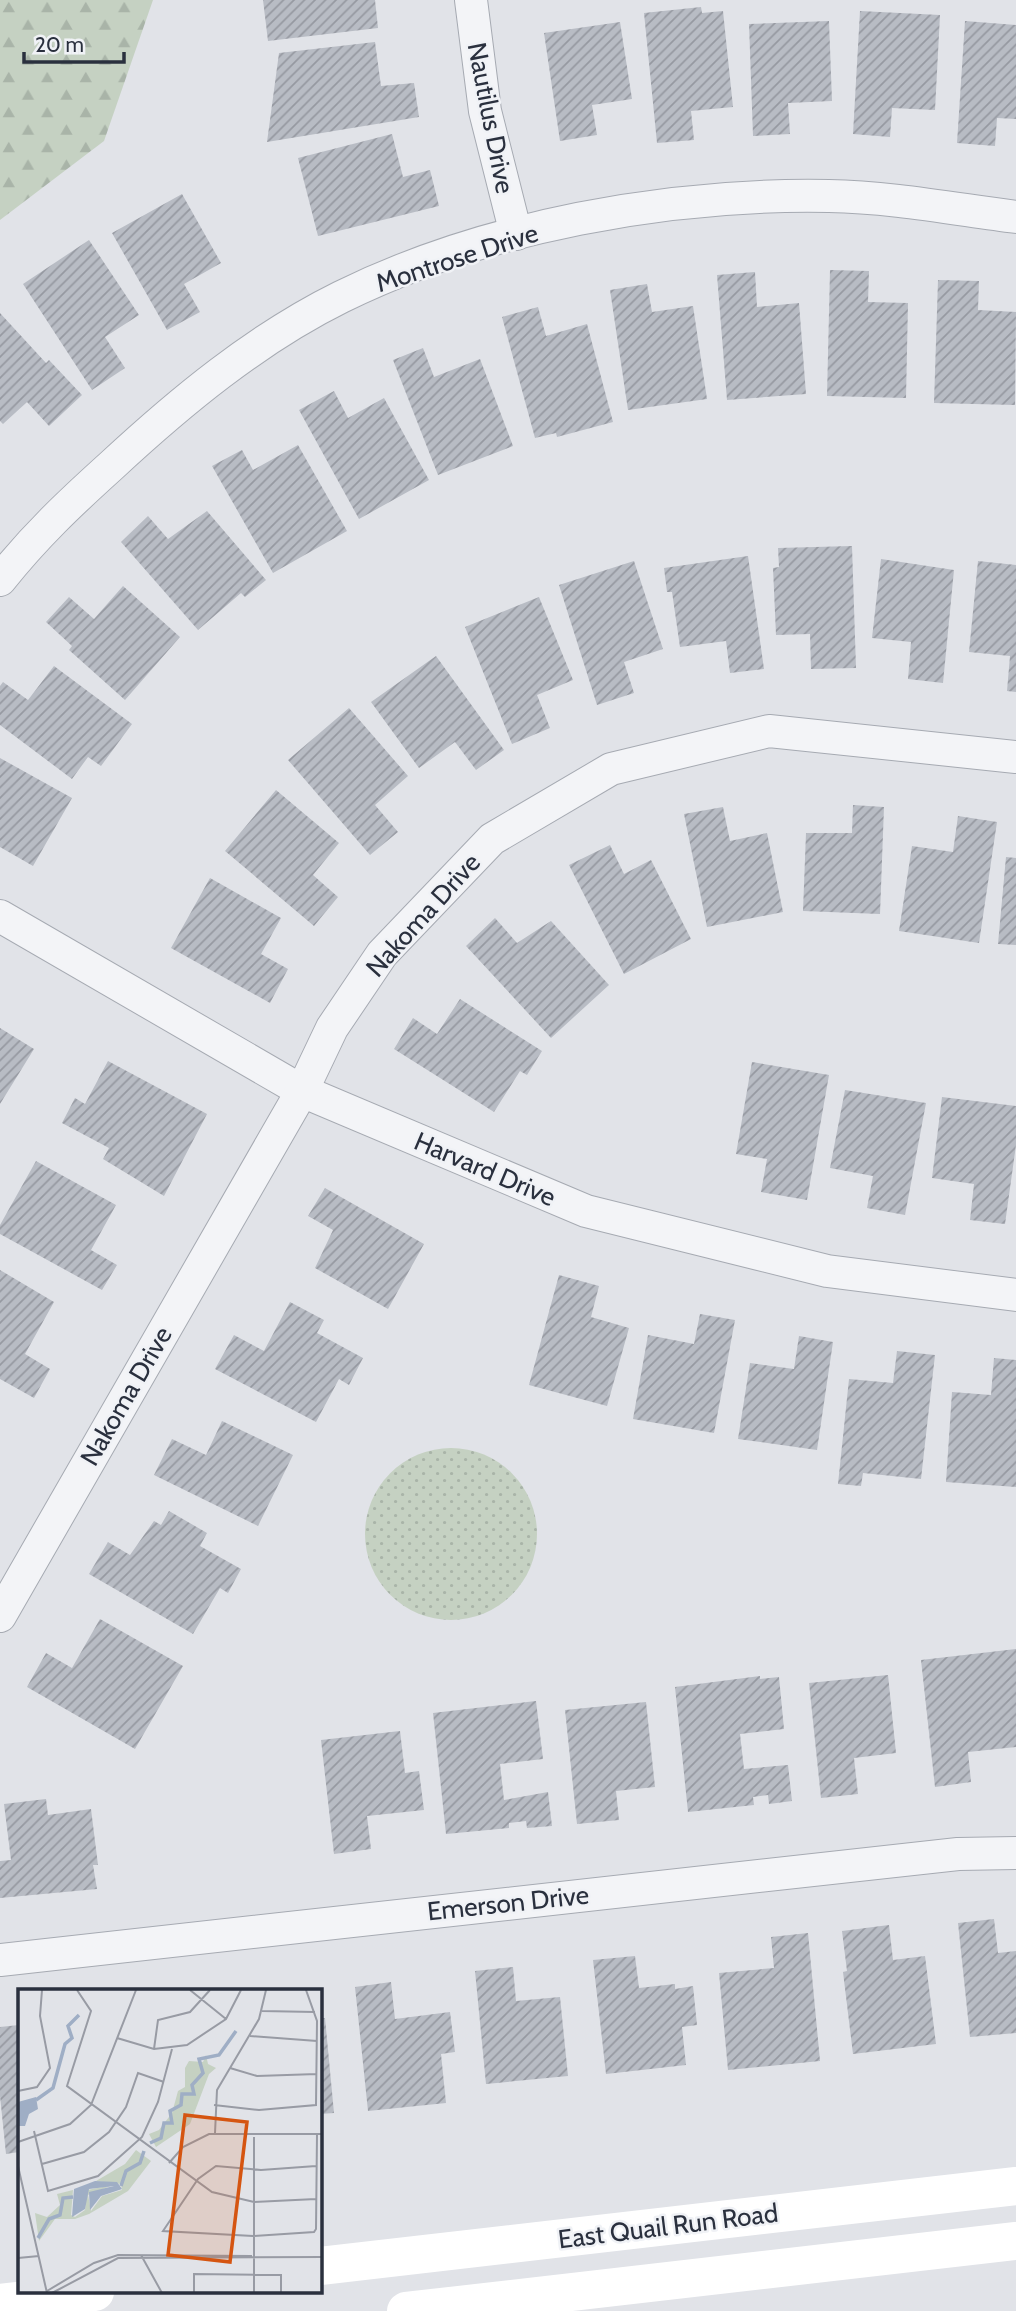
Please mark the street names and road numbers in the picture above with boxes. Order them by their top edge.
street label: Nautilus Drive [461,40,521,196]
street label: Montrose Drive [372,217,542,299]
street label: Nakoma Drive [359,847,487,983]
street label: Harvard Drive [410,1125,560,1213]
street label: Nakoma Drive [73,1321,179,1471]
street label: Emerson Drive [426,1879,590,1927]
street label: East Quail Run Road [556,2197,780,2255]

